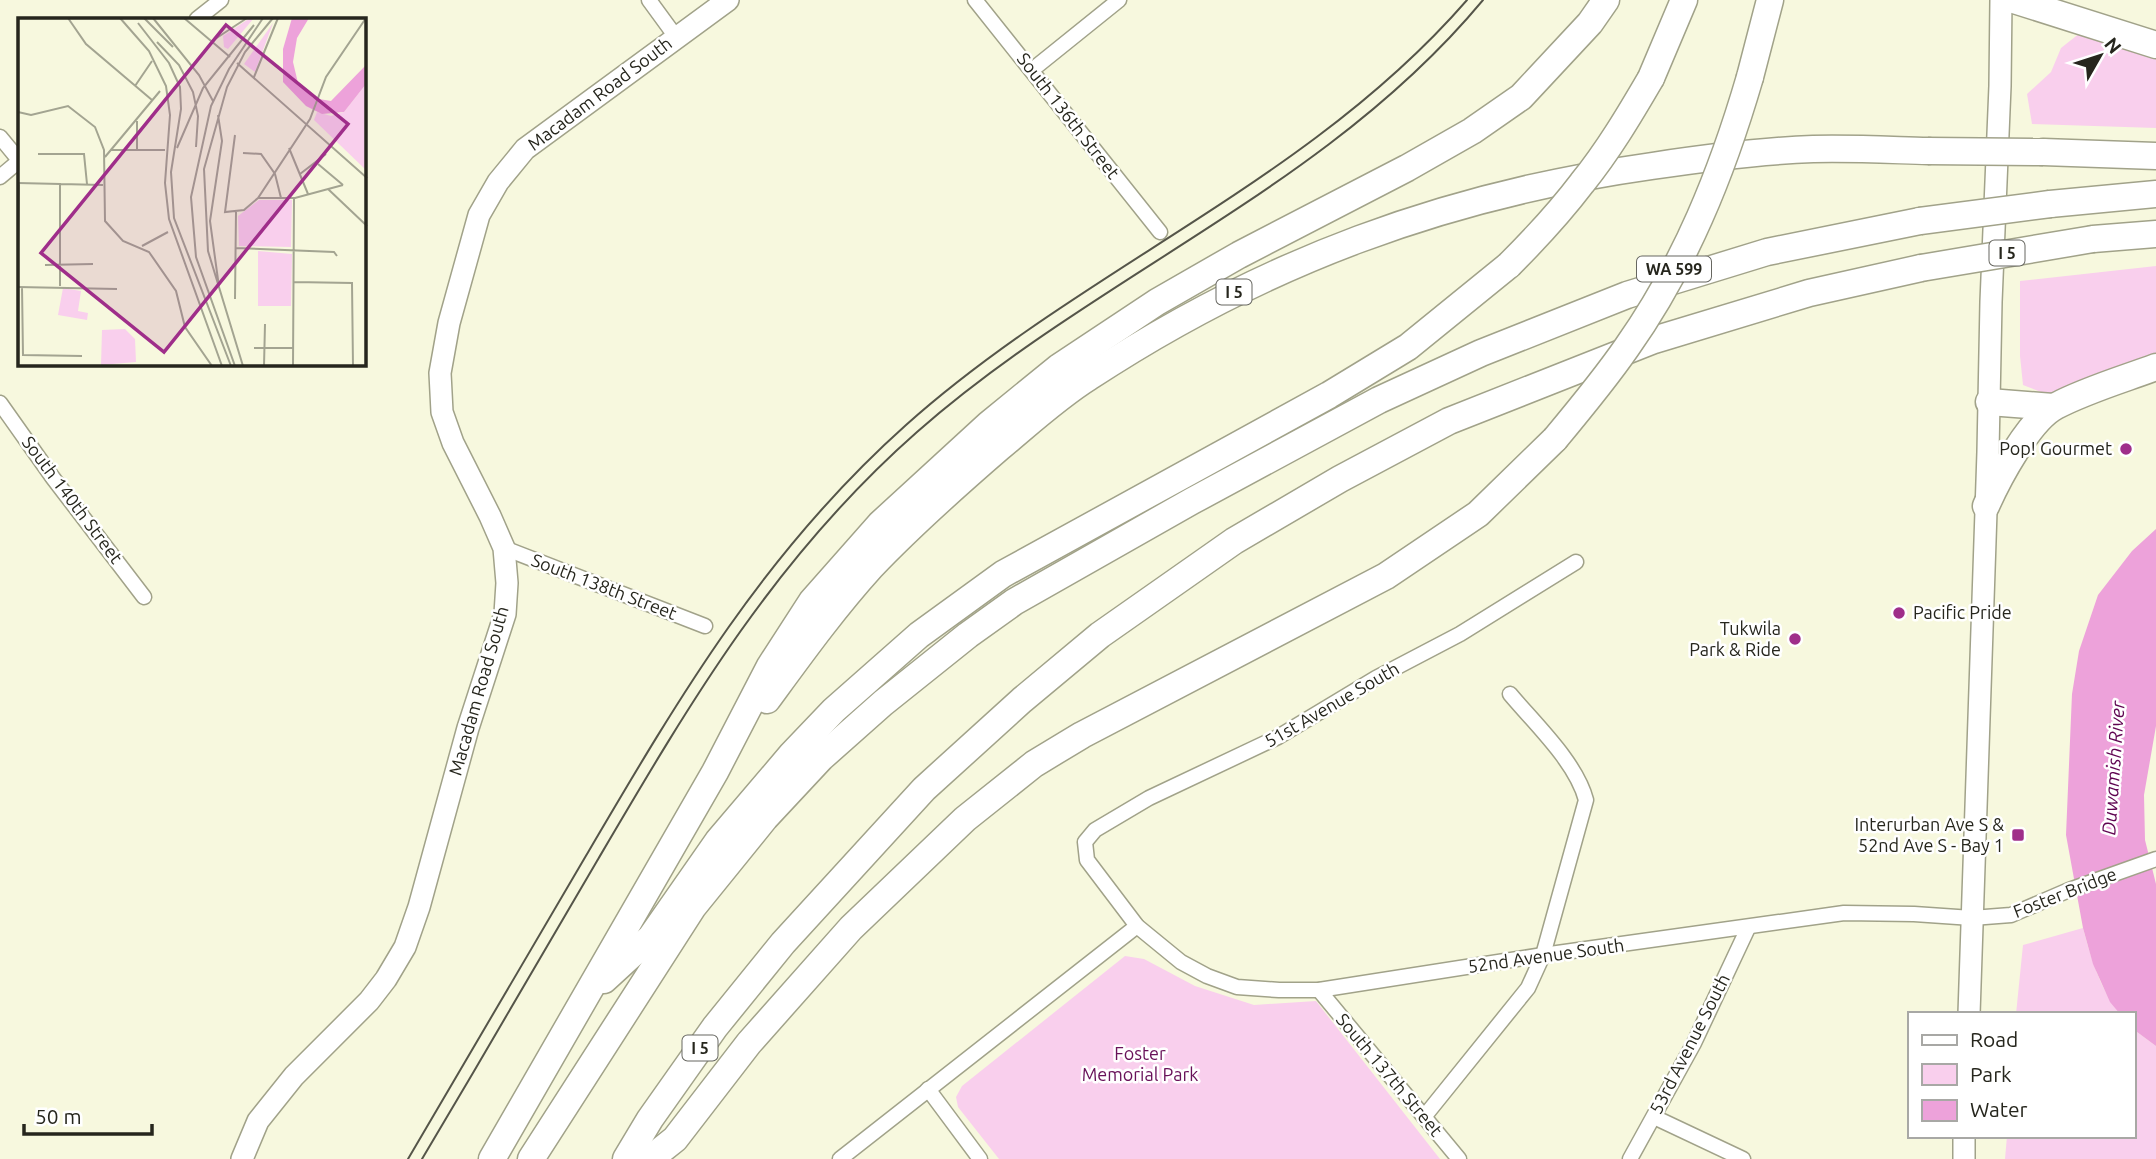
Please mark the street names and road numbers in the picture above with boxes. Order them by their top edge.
street label: Macadam Road South [523,33,675,154]
street label: South 136th Street [1014,49,1124,182]
road number: I 5 [1990,241,2024,266]
road number: WA 599 [1637,256,1711,282]
road number: I 5 [1216,280,1252,304]
street label: South 140th Street [19,432,127,567]
street label: South 138th Street [529,549,680,623]
street label: Macadam Road South [444,604,512,778]
street label: 51st Avenue South [1261,658,1402,751]
street label: Foster Bridge [2010,863,2119,921]
street label: 52nd Avenue South [1466,934,1625,976]
street label: 53rd Avenue South [1645,970,1733,1117]
street label: South 137th Street [1333,1009,1447,1140]
road number: I 5 [682,1036,718,1060]

